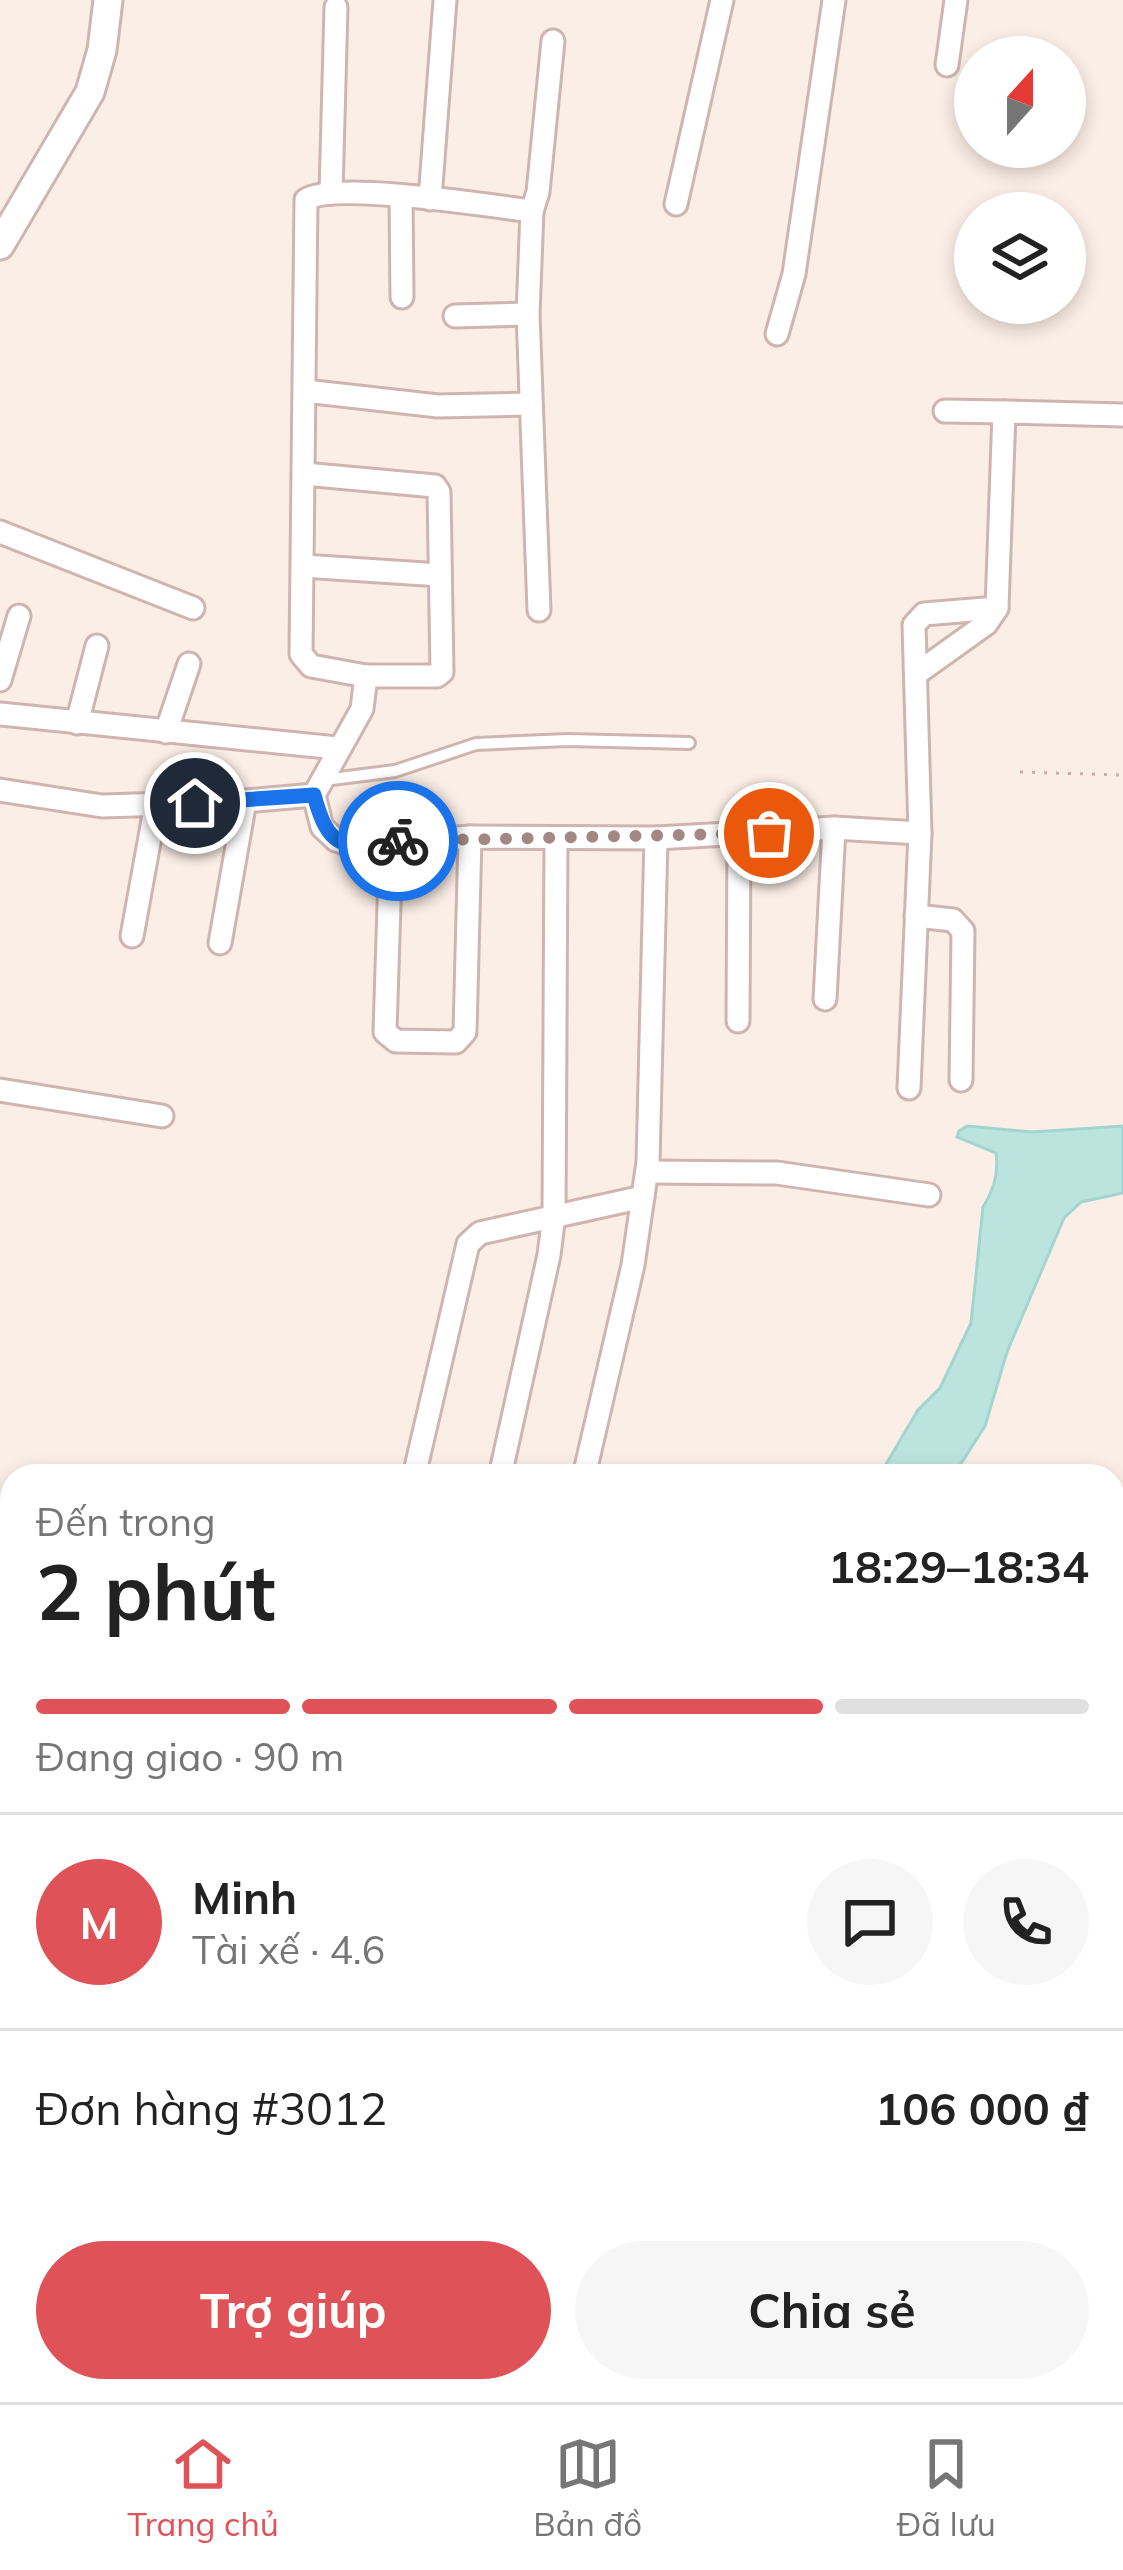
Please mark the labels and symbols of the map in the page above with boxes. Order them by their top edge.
north arrow [954,36,1086,168]
pin [144,752,246,854]
courier [338,781,458,901]
pin [718,782,820,884]

